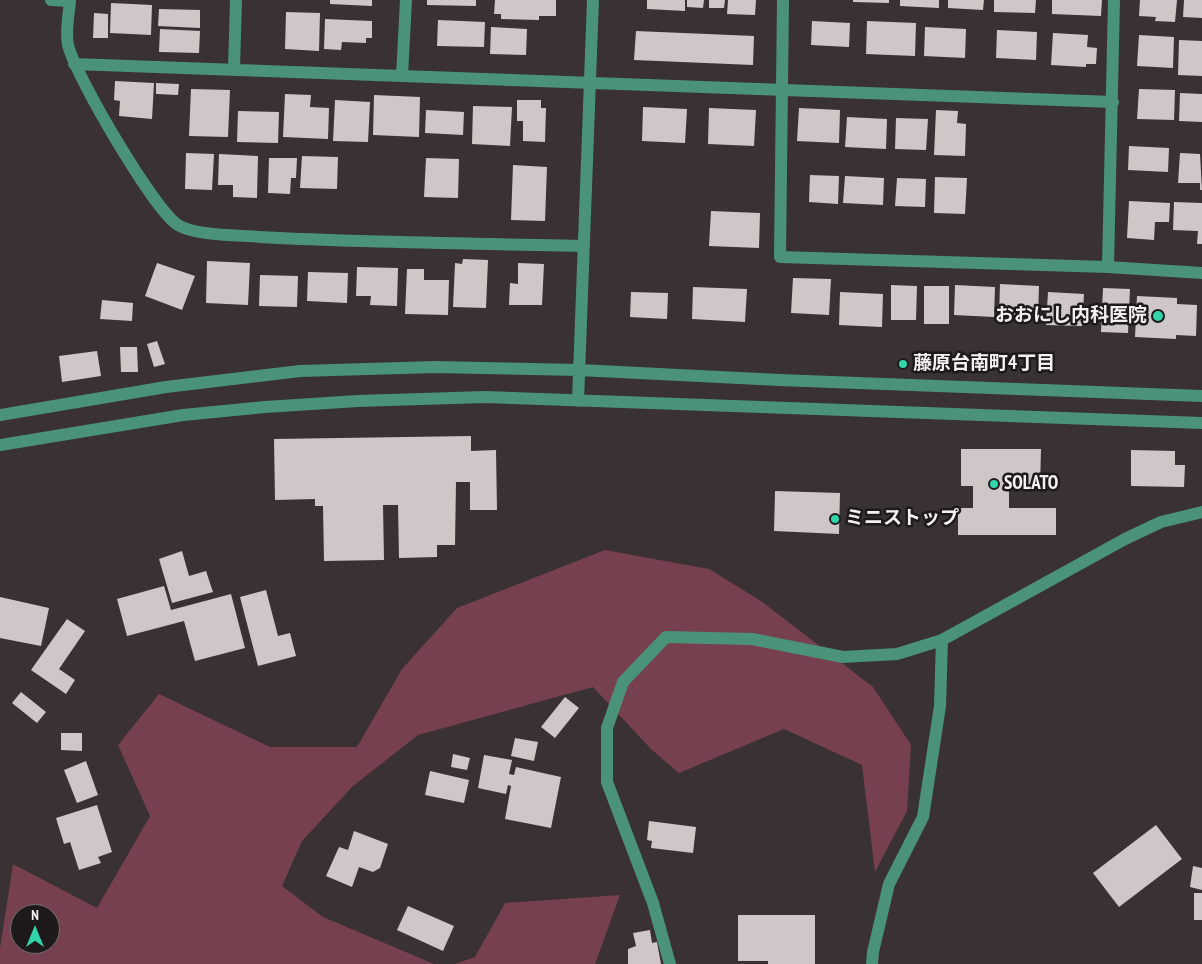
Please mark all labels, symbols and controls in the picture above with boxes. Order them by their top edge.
place label: おおにし内科医院 [995,305,1147,327]
marker: おおにし内科医院 [1151,309,1165,323]
place label: 藤原台南町4丁目 [913,353,1055,375]
marker: 藤原台南町4丁目 [897,358,909,370]
place label: SOLATO [1004,473,1058,495]
marker: SOLATO [988,478,1000,490]
place label: ミニストップ [845,508,959,530]
marker: ミニストップ [829,513,841,525]
north arrow [10,904,60,954]
text: N [31,906,39,924]

